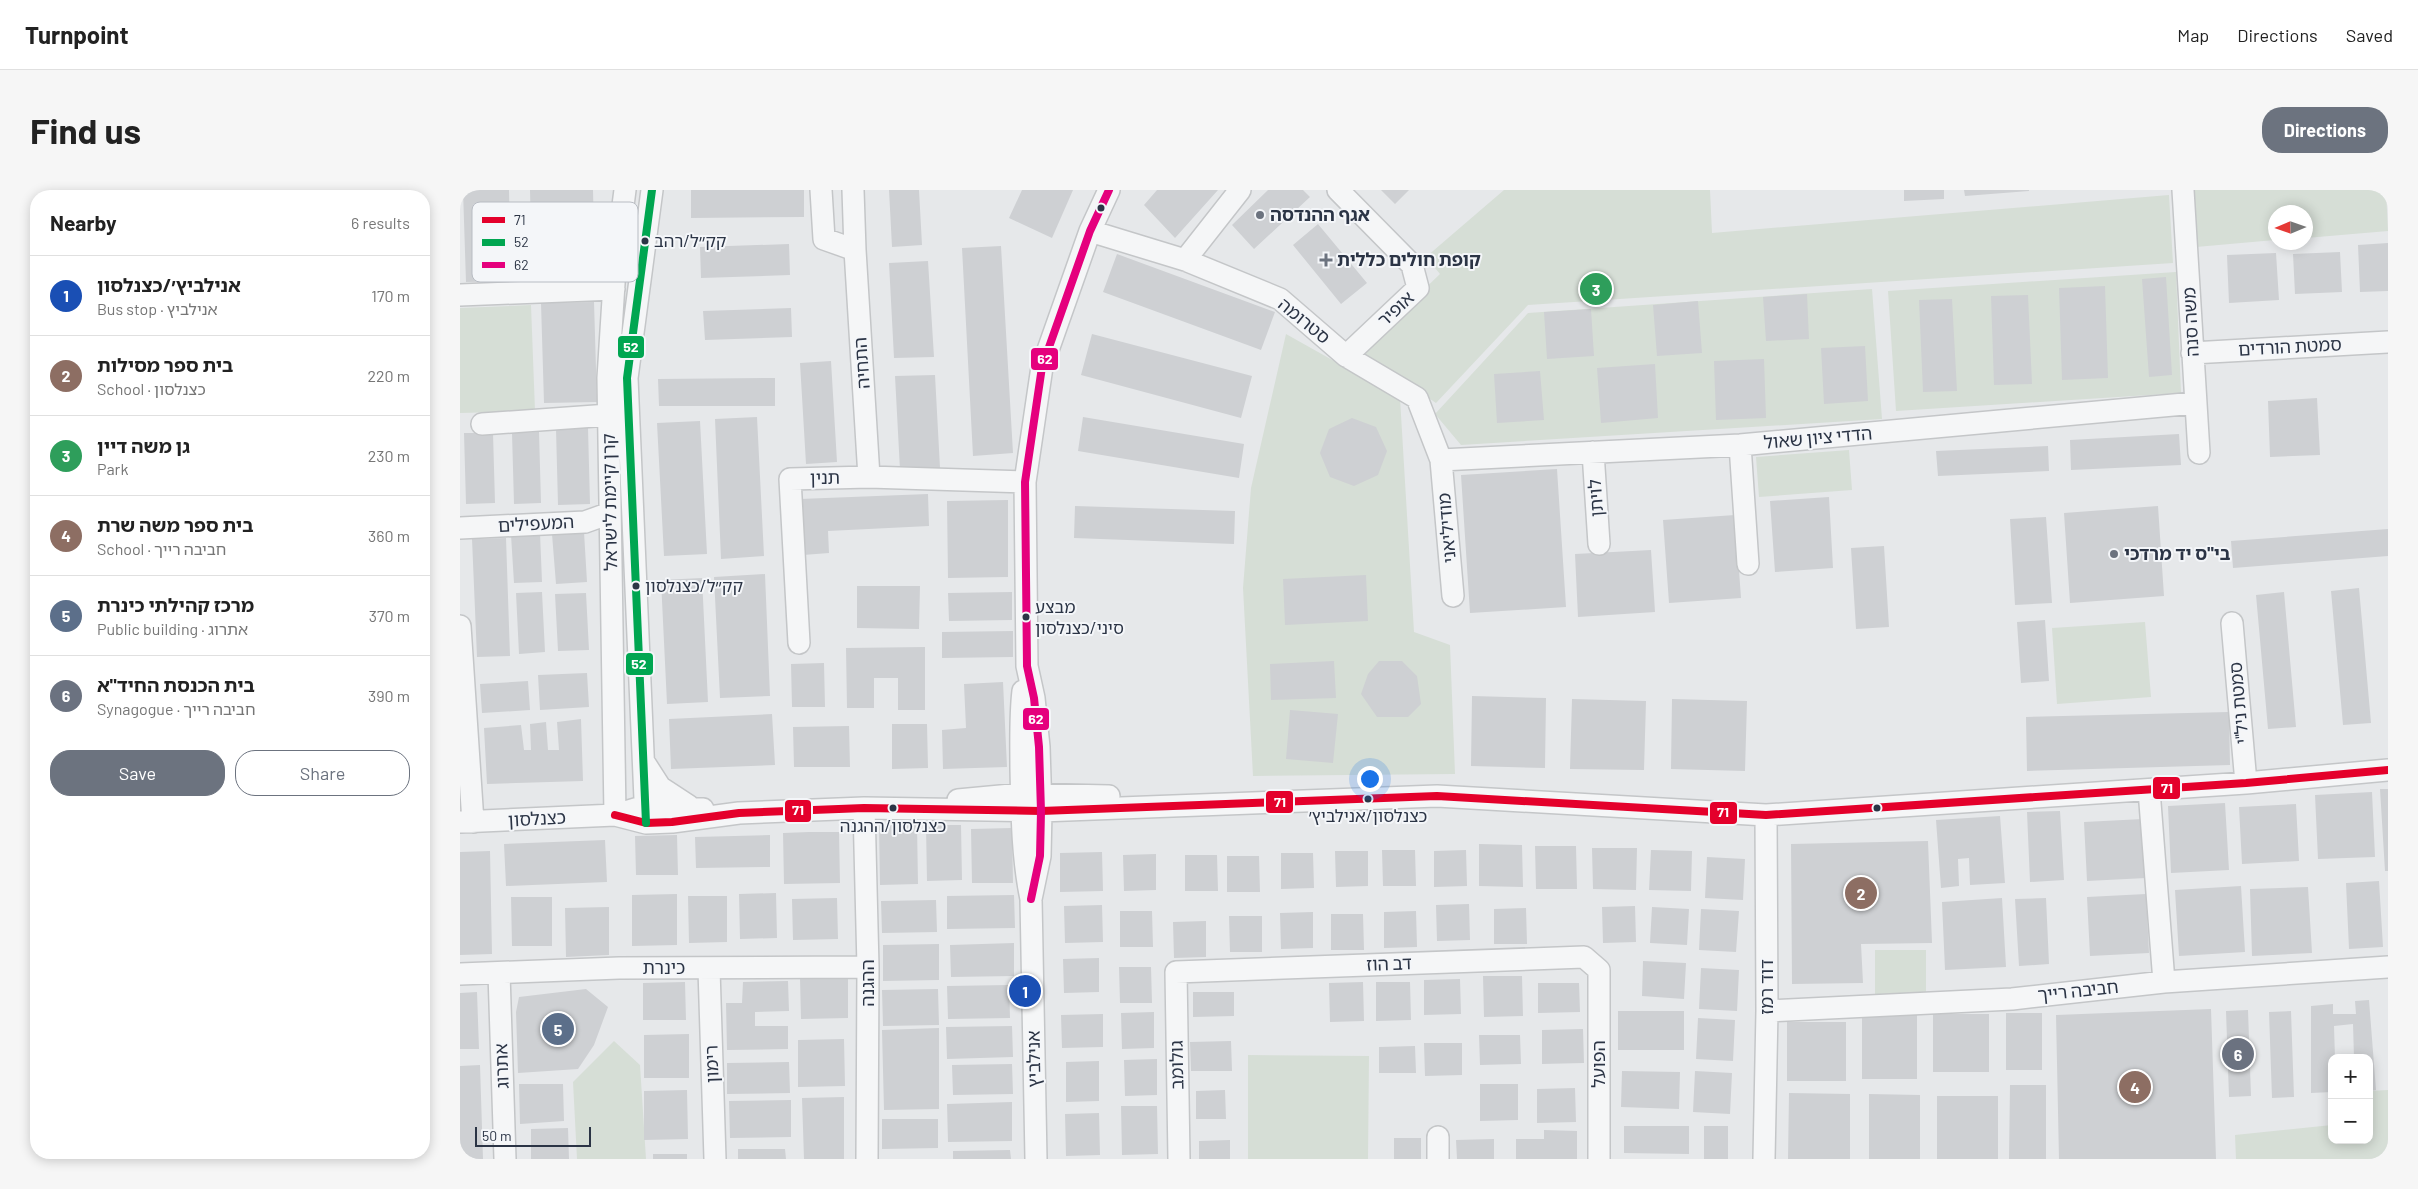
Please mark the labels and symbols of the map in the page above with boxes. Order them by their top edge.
legend [472,202,638,282]
unlabelled marker [1096,203,1106,213]
place label: אגף ההנדסה [1270,203,1370,225]
north arrow [2268,205,2313,250]
marker: אגף ההנדסה [1254,209,1266,221]
text: 71 [514,211,526,228]
place label: קק״ל/רהב [654,230,727,250]
text: 52 [514,233,529,250]
marker: קק״ל/רהב [640,236,650,246]
place label: קופת חולים כללית [1337,248,1481,270]
marker: קופת חולים כללית [1319,253,1333,267]
text: 62 [514,256,529,273]
pin: 3 [1580,270,1612,308]
street label: אופיר [1373,286,1418,331]
street label: משה סנה [2177,287,2203,357]
street label: סטרומה [1274,293,1335,348]
street label: סמטת הורדים [2238,332,2342,360]
line badge: 52 [617,335,645,359]
street label: התחיה [848,336,874,390]
text: 52 [623,338,639,355]
line badge: 62 [1030,347,1059,371]
text: 62 [1037,350,1053,367]
street label: הדדי ציון שאול [1763,421,1873,453]
street label: קרן קיימת לישראל [597,433,621,571]
street label: תנין [810,466,840,488]
street label: לויתן [1583,478,1607,518]
street label: מודיליאני [1432,492,1460,564]
street label: המעפילים [497,510,575,536]
place label: בי"ס יד מרדכי [2124,542,2231,564]
marker: בי"ס יד מרדכי [2108,548,2120,560]
place label: קק״ל/כצנלסון [645,575,743,595]
marker: קק״ל/כצנלסון [631,581,641,591]
place label: מבצע סיני/כצנלסון [1035,596,1124,637]
marker: מבצע סיני/כצנלסון [1021,612,1031,622]
line badge: 52 [625,652,654,676]
text: 52 [631,655,647,672]
street label: סמטת ניל"י [2223,661,2253,745]
line badge: 62 [1022,707,1050,731]
text: 62 [1028,710,1044,727]
your location [1357,766,1383,792]
line badge: 71 [2152,776,2181,800]
text: 71 [2161,779,2173,796]
line badge: 71 [1265,790,1294,814]
text: 71 [1274,793,1286,810]
marker: כצנלסון/אנילביץ׳ [1363,794,1373,804]
line badge: 71 [784,799,812,823]
text: 71 [792,801,804,818]
line badge: 71 [1709,801,1738,825]
marker: כצנלסון/ההגנה [888,803,898,813]
text: 71 [1717,803,1729,820]
unlabelled marker [1872,803,1882,813]
street label: כצנלסון [507,805,567,831]
place label: כצנלסון/אנילביץ׳ [1309,805,1427,825]
place label: כצנלסון/ההגנה [840,815,946,835]
pin: 2 [1845,874,1877,912]
street label: דב הוז [1366,951,1412,975]
street label: כינרת [643,956,685,978]
street label: ההגנה [856,959,878,1007]
street label: דוד רמז [1755,959,1777,1015]
pin: 1 [1009,972,1041,1010]
street label: חביבה רייך [2036,975,2120,1005]
pin: 5 [542,1010,574,1048]
street label: אנילביץ [1022,1030,1044,1088]
pin: 6 [2222,1035,2254,1073]
street label: גולומב [1165,1040,1187,1090]
street label: הפועל [1587,1040,1609,1088]
street label: אתרוג [489,1043,513,1089]
street label: רימון [699,1045,723,1083]
pin: 4 [2119,1068,2151,1106]
scale bar [475,1124,591,1147]

